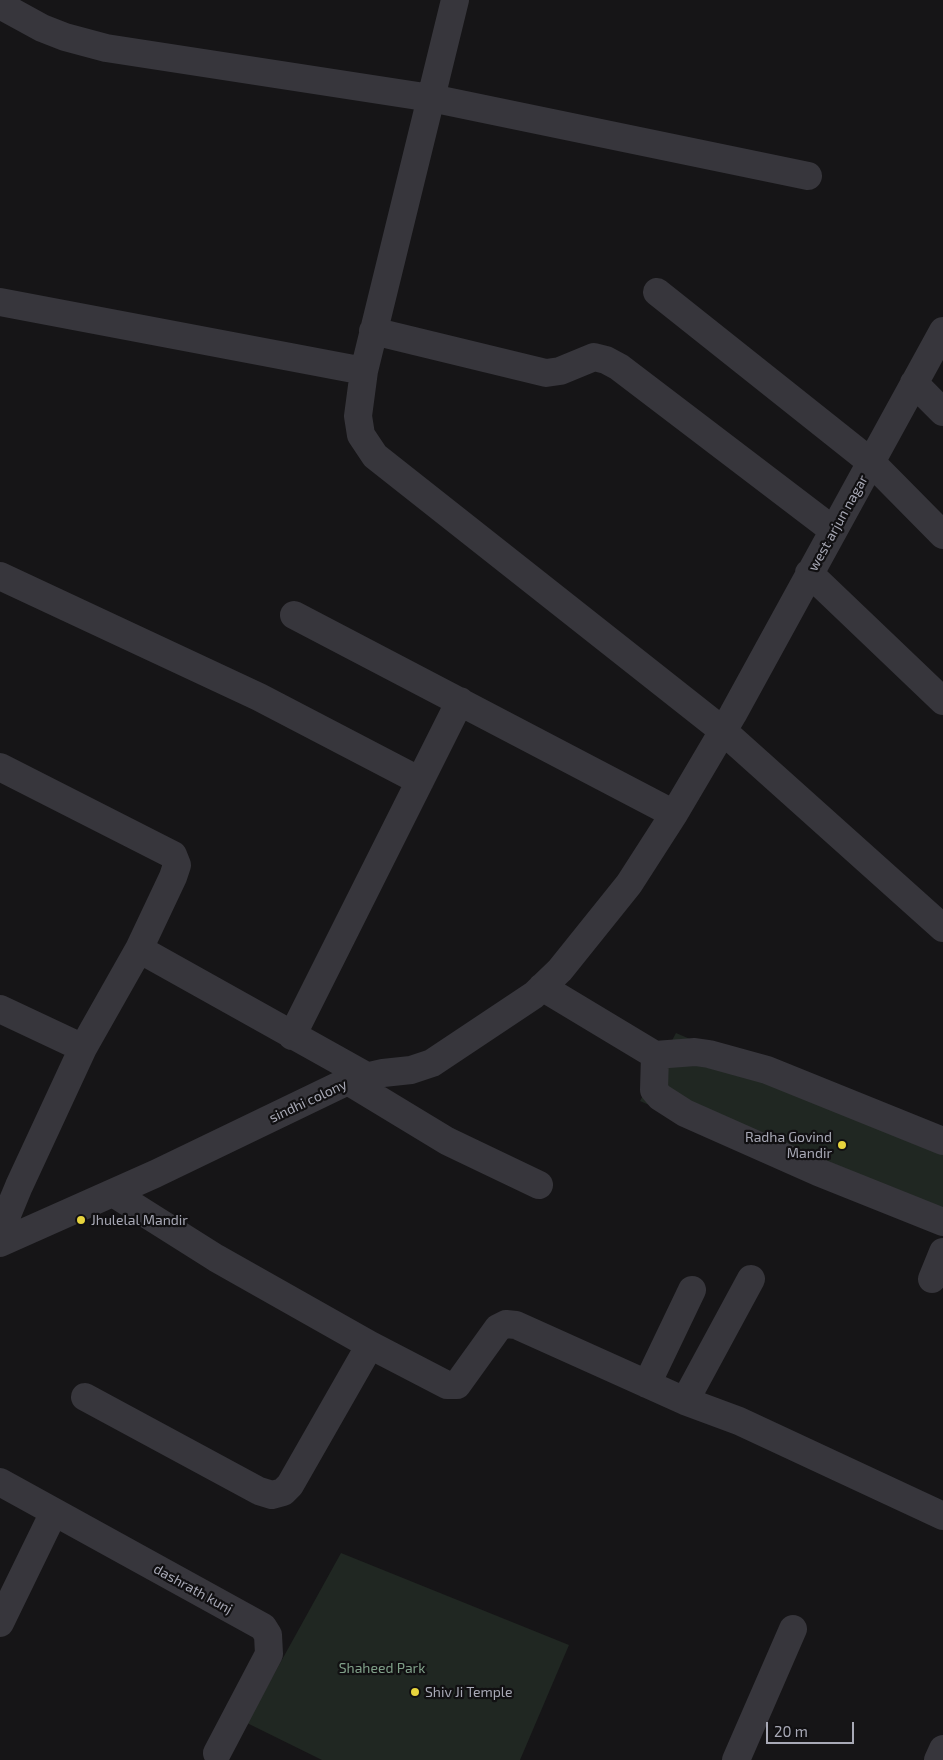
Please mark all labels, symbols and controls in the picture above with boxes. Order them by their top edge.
street label: west arjun nagar [805,472,871,574]
street label: sindhi colony [266,1076,350,1126]
place label: Radha Govind Mandir [745,1129,832,1162]
marker: Radha Govind Mandir [836,1139,848,1151]
place label: Jhulelal Mandir [91,1212,188,1228]
marker: Jhulelal Mandir [75,1214,87,1226]
street label: dashrath kunj [151,1560,235,1618]
park label: Shaheed Park [339,1660,425,1676]
place label: Shiv Ji Temple [425,1684,512,1700]
marker: Shiv Ji Temple [409,1686,421,1698]
scale bar [768,1712,856,1744]
text: 20 m [774,1722,808,1740]

